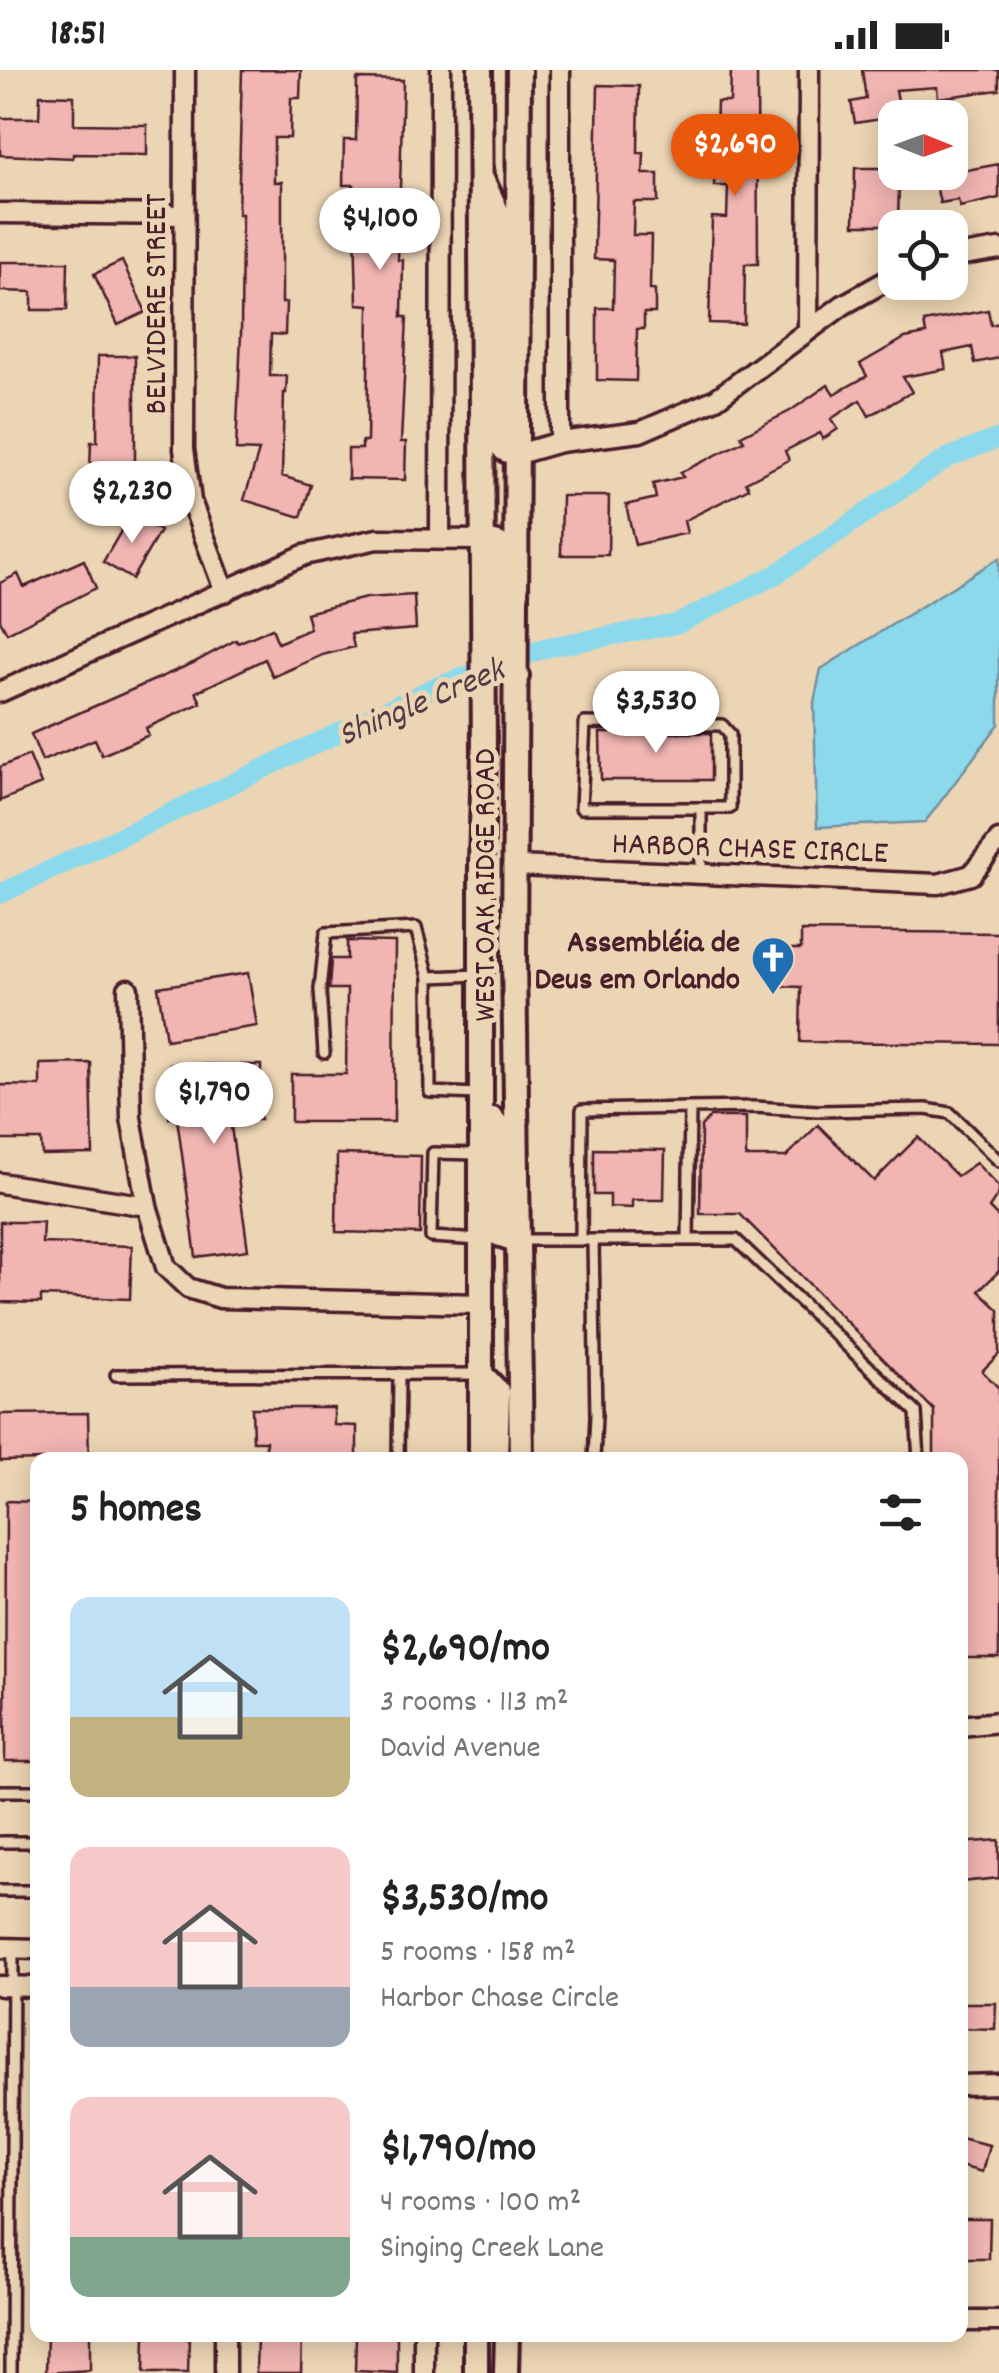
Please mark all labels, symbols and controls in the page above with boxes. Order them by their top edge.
text: 18:51 [50,8,106,63]
north arrow [878,100,968,190]
map controls [878,100,968,300]
pin: $2,690 [654,114,816,199]
text: $2,690 [693,123,777,169]
pin: $4,100 [299,188,461,273]
street label: BELVIDERE STREET [136,193,182,414]
text: $4,100 [341,197,419,243]
button: locate [878,210,968,300]
pin: $2,230 [51,461,213,546]
text: $2,230 [91,470,173,516]
water label: Shingle Creek [331,646,516,762]
pin: $3,530 [575,671,737,756]
text: $3,530 [615,680,697,726]
street label: WEST OAK RIDGE ROAD [465,748,511,1022]
street label: HARBOR CHASE CIRCLE [611,823,889,879]
place label: Assembléia de Deus em Orlando [535,922,740,1005]
church icon: Assembléia de Deus em Orlando [750,935,796,996]
pin: $1,790 [133,1062,295,1147]
text: $1,790 [177,1071,251,1117]
text: 5 homes [70,1482,202,1542]
icon: filters [873,1485,928,1540]
text: $2,690/mo [380,1621,550,1681]
icon: home [150,1637,270,1757]
text: 3 rooms · 113 m² [380,1681,569,1727]
text: David Avenue [380,1727,541,1773]
text: $3,530/mo [380,1871,548,1931]
icon: home [150,1887,270,2007]
text: 5 rooms · 158 m² [380,1931,576,1977]
text: Harbor Chase Circle [380,1977,619,2023]
text: $1,790/mo [380,2121,536,2181]
icon: home [150,2137,270,2257]
text: 4 rooms · 100 m² [380,2181,581,2227]
text: Singing Creek Lane [380,2227,604,2273]

